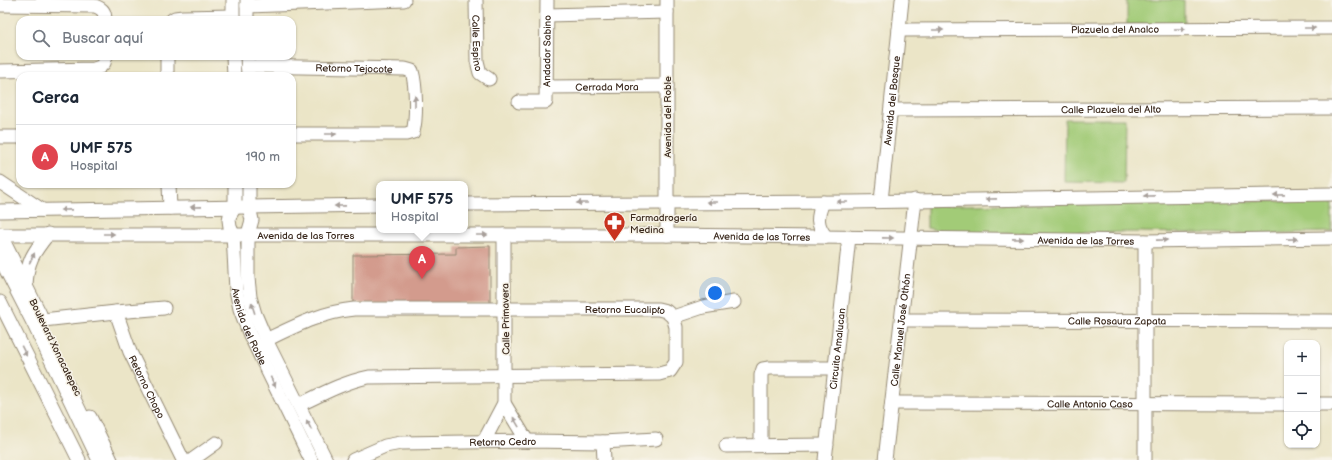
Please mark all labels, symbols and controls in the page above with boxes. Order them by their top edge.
street label: Calle Espino [469,14,484,73]
street label: Andador Sabino [541,15,554,87]
search box [16,16,296,60]
street label: Plazuela del Analco [1071,24,1159,36]
one-way arrow [1304,25,1317,31]
one-way arrow [1174,26,1187,32]
icon: search [30,27,52,49]
one-way arrow [932,27,945,33]
text: Buscar aquí [62,29,143,48]
street label: Avenida del Bosque [882,55,903,146]
street label: Retorno Tejocote [315,62,393,76]
street label: Avenida del Roble [662,76,674,158]
street label: Cerrada Mora [575,81,639,94]
text: Cerca [32,88,79,108]
one-way arrow [412,94,418,107]
street label: Calle Plazuela del Alto [1061,104,1161,116]
one-way arrow [325,131,338,137]
text: UMF 575 [70,139,132,158]
text: A [41,149,49,165]
text: 190 m [246,149,280,165]
text: Hospital [70,158,118,174]
popup [376,181,468,233]
text: UMF 575 [391,190,453,209]
one-way arrow [1272,192,1285,198]
one-way arrow [1143,193,1155,200]
one-way arrow [984,196,997,202]
one-way arrow [705,199,718,205]
one-way arrow [835,199,848,205]
one-way arrow [575,200,588,206]
one-way arrow [333,203,346,209]
one-way arrow [190,204,202,211]
one-way arrow [59,207,72,213]
text: Hospital [391,209,439,225]
pharmacy icon: Farmadrogería Medina [601,210,627,243]
place label: Farmadrogería Medina [630,212,697,236]
street label: Avenida de las Torres [258,230,354,242]
one-way arrow [103,231,116,237]
street label: Avenida de las Torres [714,231,810,244]
one-way arrow [476,232,489,238]
one-way arrow [882,235,895,241]
street label: Avenida de las Torres [1038,235,1134,248]
one-way arrow [1012,236,1025,242]
one-way arrow [1286,236,1299,242]
one-way arrow [1156,237,1169,243]
pin: A [409,246,435,279]
one-way arrow [28,252,35,264]
street label: Calle Manuel José Othón [889,272,914,387]
street label: Calle Primavera [499,283,513,355]
your location [705,283,725,303]
street label: Avenida del Roble [229,287,269,367]
street label: Boulevard Xonacatepec [26,297,84,398]
one-way arrow [250,301,256,313]
street label: Retorno Eucalipto [585,304,667,318]
street label: Circuito Amalucan [828,307,848,390]
street label: Calle Rosaura Zapata [1068,315,1167,328]
map controls [1284,340,1320,448]
button: + [1284,340,1320,376]
one-way arrow [21,345,27,357]
street label: Retorno Chopo [126,353,167,421]
one-way arrow [270,376,276,388]
button: − [1284,376,1320,412]
street label: Calle Antonio Caso [1047,398,1133,411]
button: locate [1284,412,1320,448]
one-way arrow [512,416,519,428]
one-way arrow [306,419,312,431]
street label: Retorno Cedro [469,436,537,449]

